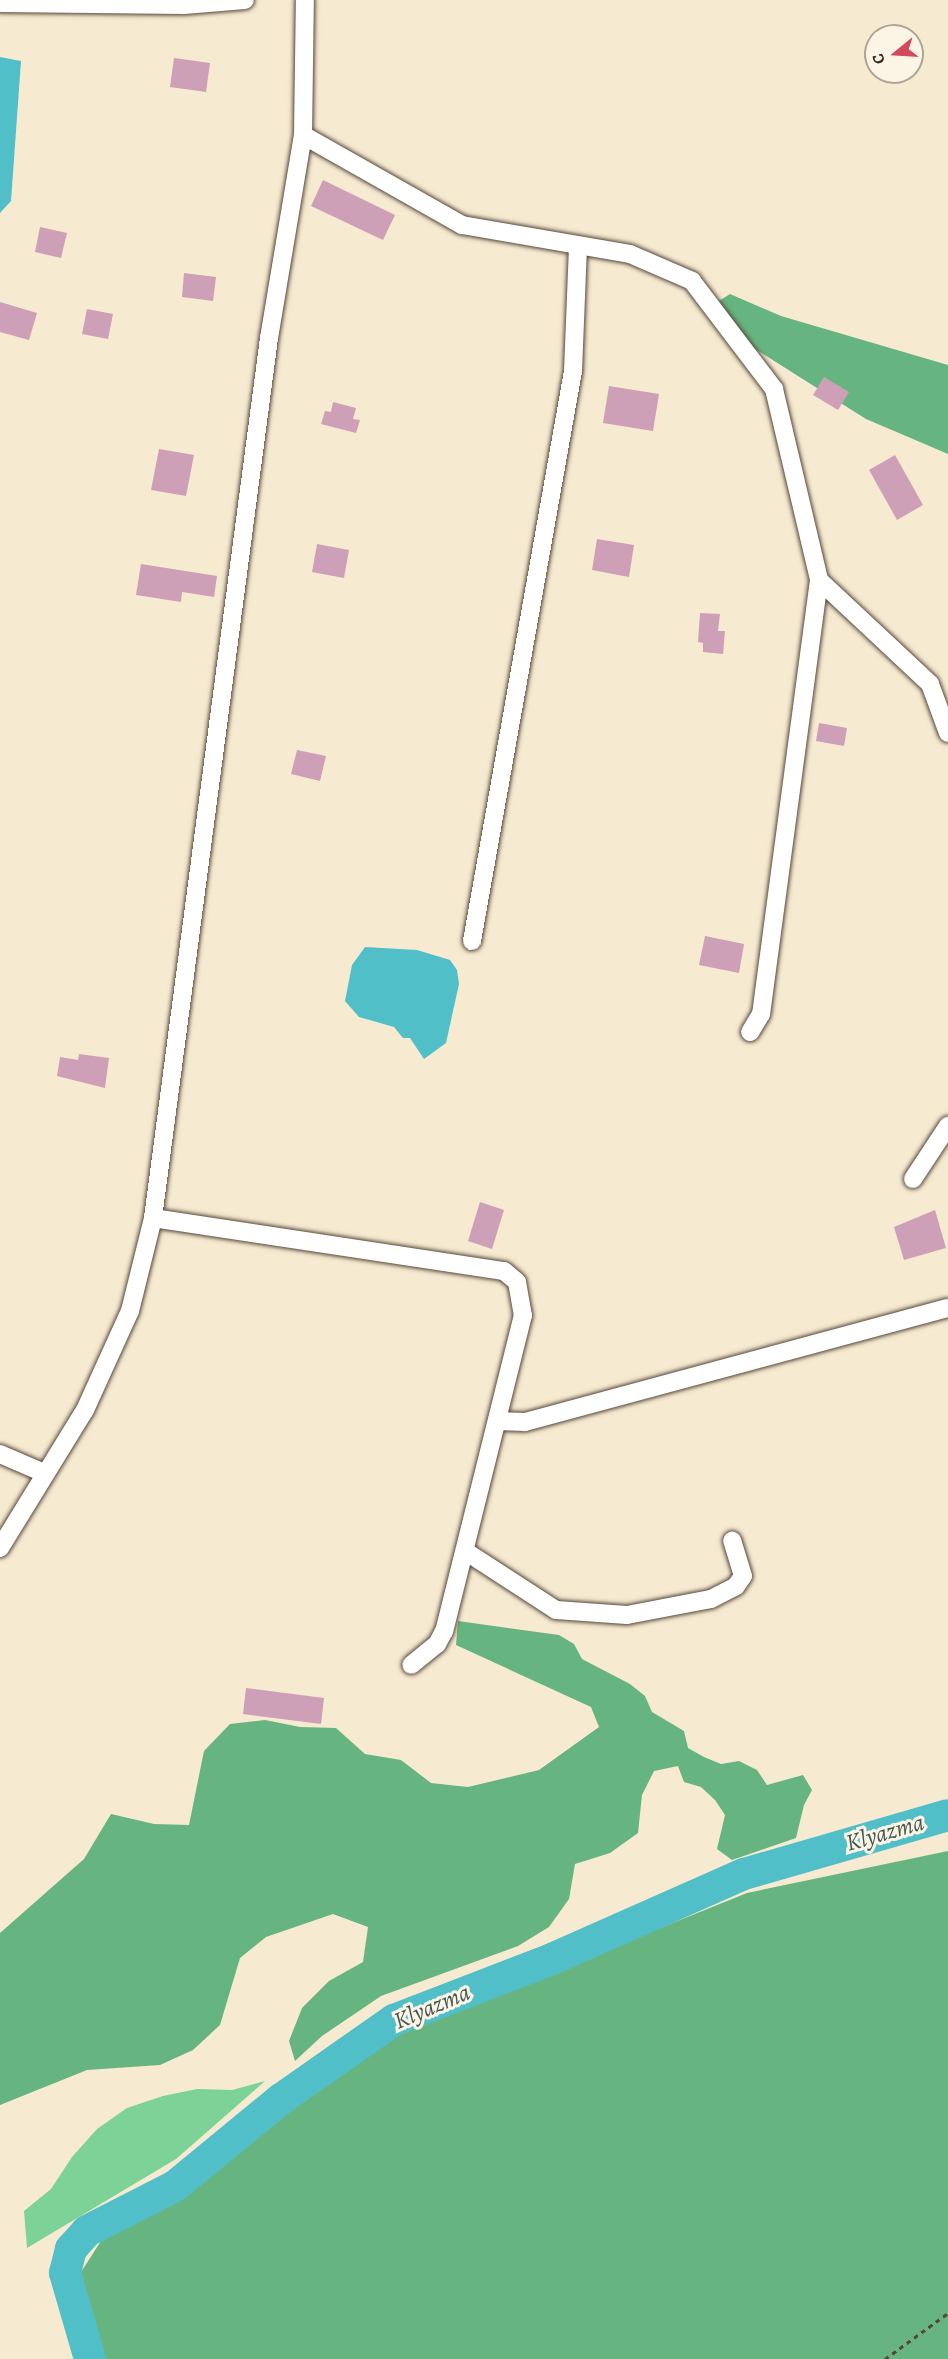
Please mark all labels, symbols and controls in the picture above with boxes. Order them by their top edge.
north arrow [864,24,924,84]
text: С [867,51,891,67]
water label: Klyazma [843,1808,927,1858]
water label: Klyazma [390,1978,474,2036]

